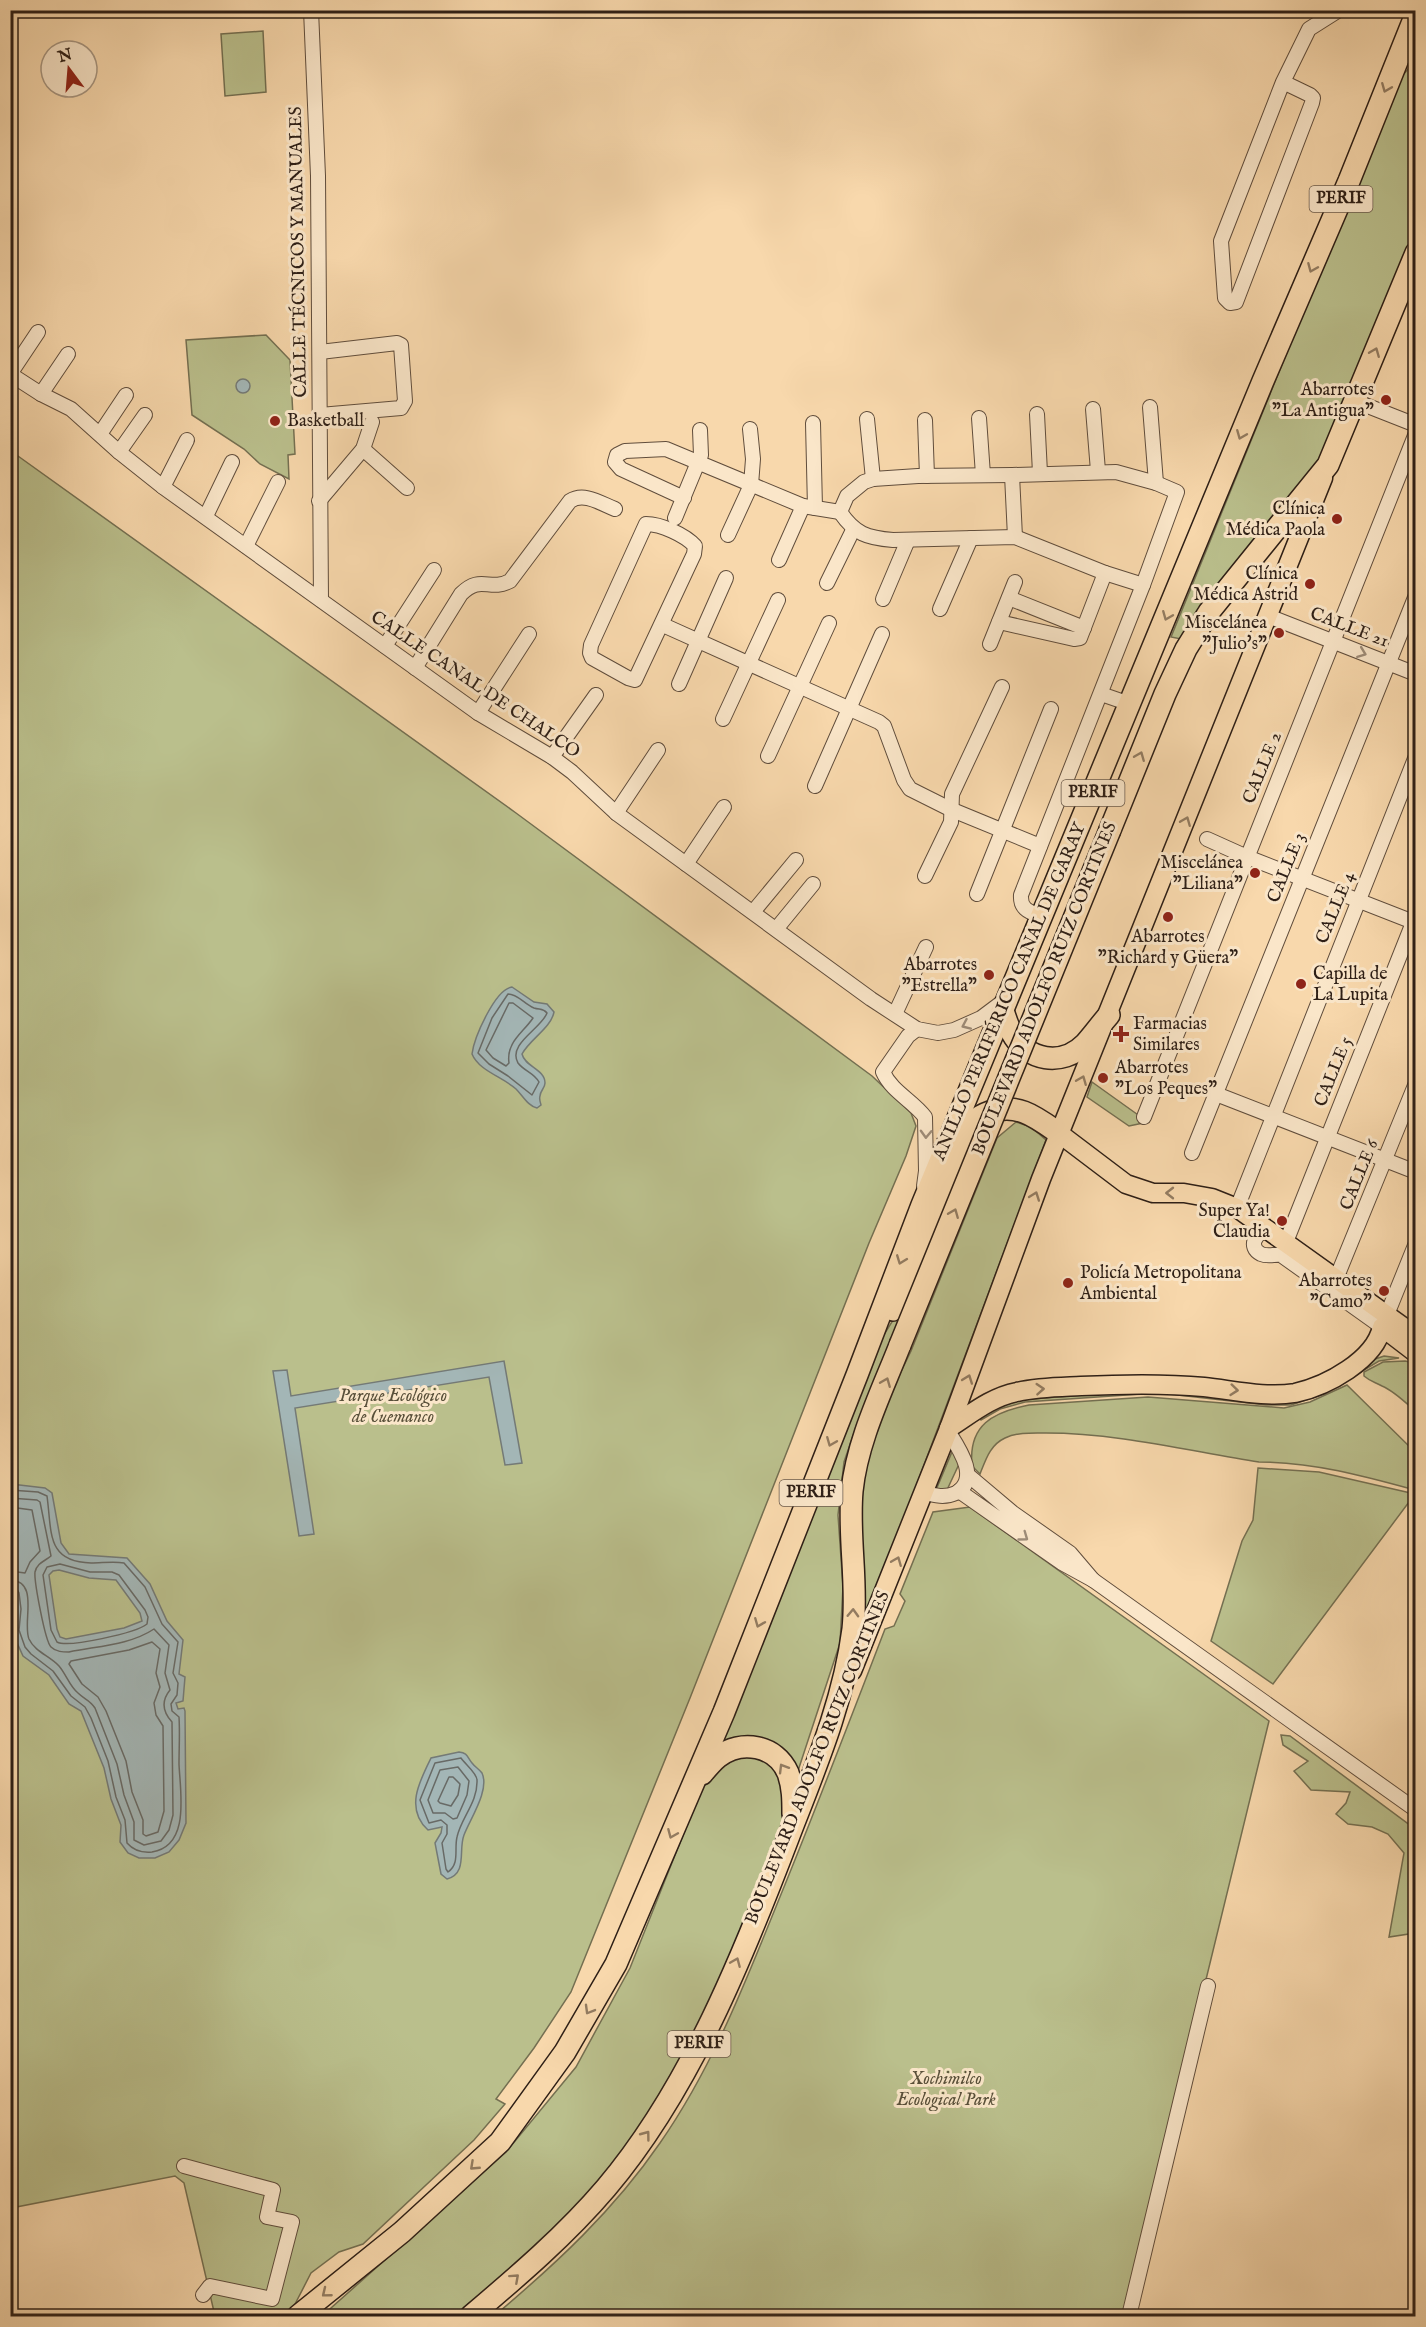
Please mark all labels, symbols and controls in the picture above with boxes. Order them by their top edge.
north arrow [39,39,99,99]
text: N [55,45,75,68]
one-way arrow [1381,83,1394,93]
street label: CALLE TÉCNICOS Y MANUALES [283,106,313,398]
road number: PERIF [1310,186,1372,212]
one-way arrow [1307,262,1319,273]
one-way arrow [1368,348,1380,359]
place label: Abarrotes "La Antigua" [1272,379,1374,423]
marker: Abarrotes "La Antigua" [1379,393,1393,407]
place label: Basketball [287,410,364,433]
marker: Basketball [268,414,282,428]
one-way arrow [1236,429,1248,440]
place label: Clínica Médica Paola [1226,498,1325,542]
marker: Clínica Médica Paola [1330,512,1344,526]
place label: Clínica Médica Astrid [1194,563,1298,607]
marker: Clínica Médica Astrid [1303,577,1317,591]
street label: CALLE 21 [1307,603,1391,653]
street label: CALLE CANAL DE CHALCO [366,606,584,764]
one-way arrow [1162,609,1174,620]
place label: Miscelánea "Julio's" [1185,612,1267,656]
marker: Miscelánea "Julio's" [1272,626,1286,640]
one-way arrow [1356,646,1367,658]
street label: CALLE 2 [1238,729,1288,807]
one-way arrow [1133,751,1145,762]
road number: PERIF [1062,780,1124,806]
one-way arrow [1179,816,1191,827]
street label: ANILLO PERIFÉRICO CANAL DE GARAY [926,818,1092,1165]
street label: BOULEVARD ADOLFO RUIZ CORTINES [967,819,1123,1159]
street label: CALLE 3 [1263,830,1311,906]
place label: Miscelánea "Liliana" [1161,852,1243,896]
marker: Miscelánea "Liliana" [1248,866,1262,880]
street label: CALLE 4 [1311,868,1361,947]
marker: Abarrotes "Richard y Güera" [1161,910,1175,924]
place label: Abarrotes "Richard y Güera" [1098,926,1238,970]
place label: Abarrotes "Estrella" [902,954,977,998]
place label: Capilla de La Lupita [1313,963,1388,1007]
marker: Abarrotes "Estrella" [982,968,996,982]
marker: Capilla de La Lupita [1294,977,1308,991]
place label: Farmacias Similares [1133,1013,1207,1057]
one-way arrow [962,1017,973,1029]
marker: Farmacias Similares [1114,1027,1128,1041]
street label: CALLE 5 [1310,1033,1359,1110]
place label: Abarrotes "Los Peques" [1114,1057,1217,1101]
marker: Abarrotes "Los Peques" [1096,1071,1110,1085]
one-way arrow [1075,1075,1087,1086]
one-way arrow [920,1129,932,1138]
street label: CALLE 6 [1335,1136,1385,1214]
one-way arrow [1165,1187,1174,1199]
one-way arrow [1027,1191,1040,1202]
place label: Super Ya! Claudia [1198,1200,1270,1244]
one-way arrow [947,1208,959,1219]
marker: Super Ya! Claudia [1275,1214,1289,1228]
one-way arrow [896,1254,909,1265]
place label: Policía Metropolitana Ambiental [1079,1262,1242,1306]
place label: Abarrotes "Camo" [1298,1270,1372,1314]
marker: Policía Metropolitana Ambiental [1061,1276,1075,1290]
marker: Abarrotes "Camo" [1377,1284,1391,1298]
one-way arrow [960,1374,973,1385]
one-way arrow [879,1377,891,1388]
one-way arrow [1035,1383,1044,1396]
one-way arrow [1230,1383,1239,1396]
park label: Parque Ecológico de Cuemanco [339,1385,447,1429]
one-way arrow [826,1436,838,1447]
road number: PERIF [780,1480,842,1506]
one-way arrow [1018,1529,1029,1540]
one-way arrow [890,1556,902,1567]
street label: BOULEVARD ADOLFO RUIZ CORTINES [740,1588,896,1928]
one-way arrow [847,1609,859,1618]
one-way arrow [754,1617,766,1628]
one-way arrow [779,1764,791,1774]
one-way arrow [668,1828,680,1839]
one-way arrow [729,1958,741,1969]
one-way arrow [585,2004,597,2014]
road number: PERIF [668,2031,730,2057]
park label: Xochimilco Ecological Park [895,2068,996,2112]
one-way arrow [639,2130,650,2141]
one-way arrow [470,2159,480,2170]
one-way arrow [508,2274,519,2285]
one-way arrow [322,2286,333,2297]

